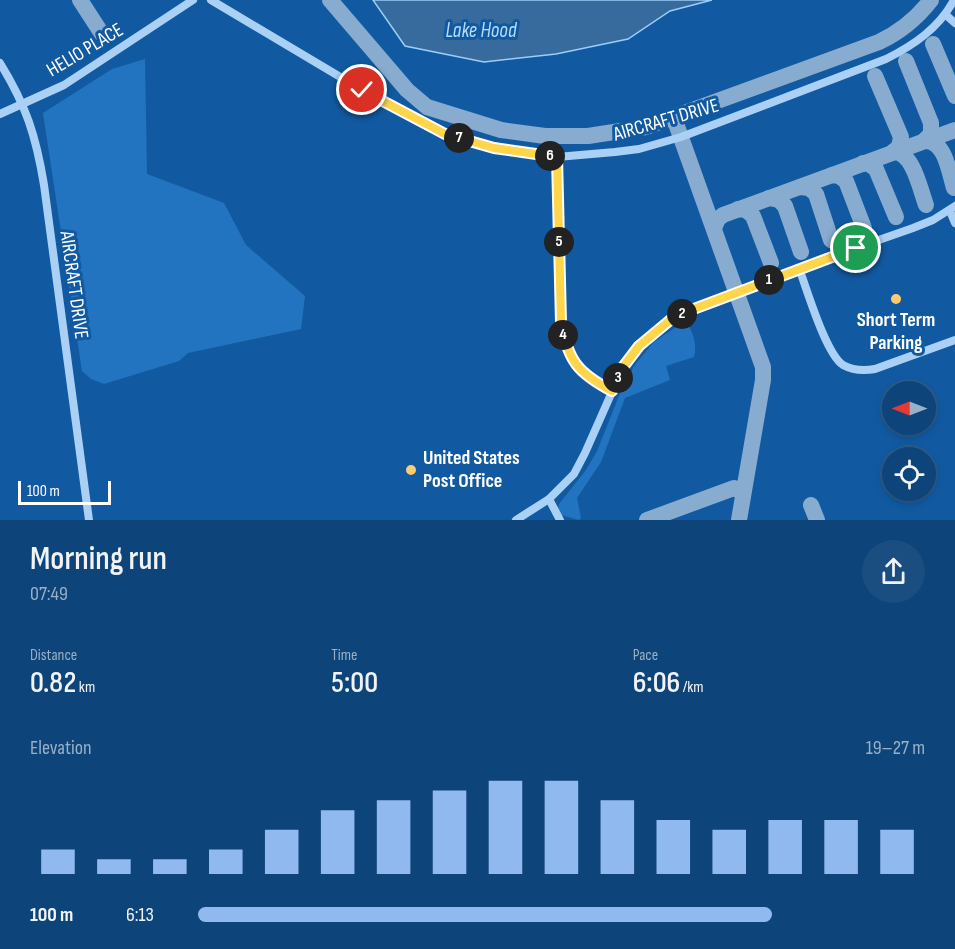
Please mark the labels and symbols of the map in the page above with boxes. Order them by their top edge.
street label: HELIO PLACE [42,18,128,82]
water label: Lake Hood [446,18,518,43]
pin [336,64,387,115]
street label: AIRCRAFT DRIVE [610,93,722,147]
pin: 7 [444,123,474,153]
pin: 6 [535,141,565,171]
pin [830,222,881,273]
pin: 5 [544,227,574,257]
street label: AIRCRAFT DRIVE [54,229,93,340]
pin: 1 [754,265,784,295]
marker: Short Term Parking [889,292,903,306]
pin: 2 [667,299,697,329]
place label: Short Term Parking [857,308,935,355]
pin: 4 [548,320,578,350]
pin: 3 [603,363,633,393]
north arrow [882,381,936,435]
place label: United States Post Office [423,446,520,493]
marker: United States Post Office [404,463,418,477]
scale bar [18,478,111,505]

